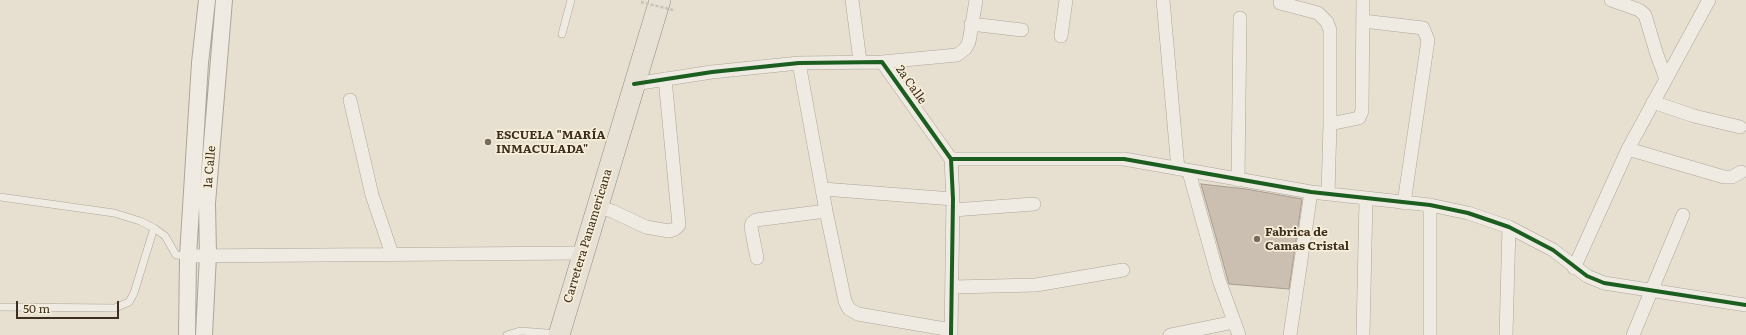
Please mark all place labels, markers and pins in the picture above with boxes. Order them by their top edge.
place label: ESCUELA "MARÍA INMACULADA" [496,128,606,156]
marker: ESCUELA "MARÍA INMACULADA" [483,137,493,147]
place label: Fabrica de Camas Cristal [1265,225,1349,253]
marker: Fabrica de Camas Cristal [1252,234,1262,244]

